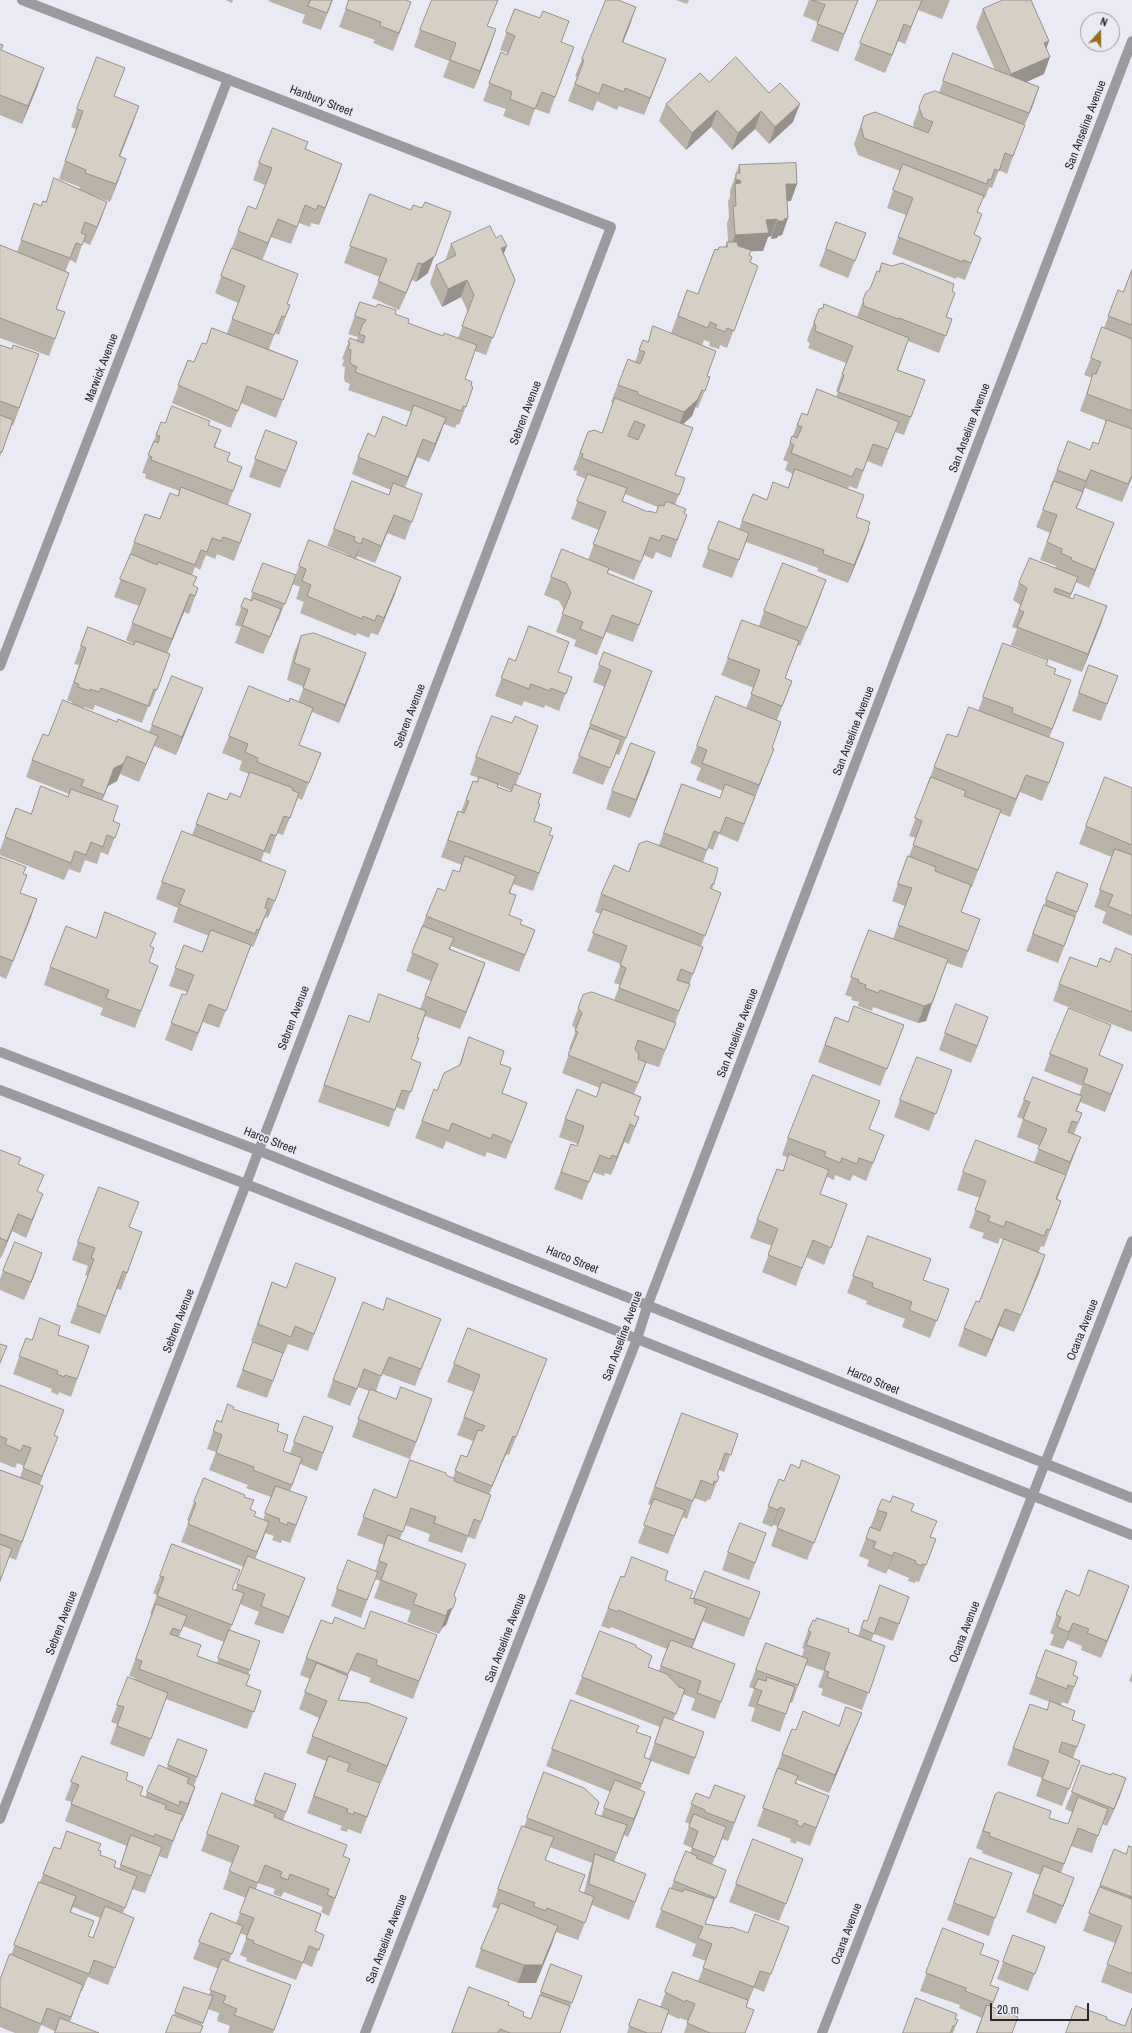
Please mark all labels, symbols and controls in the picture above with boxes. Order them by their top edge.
north arrow [1080,12,1120,52]
text: N [1098,14,1109,29]
street label: San Anseline Avenue [1062,78,1110,172]
street label: Hanbury Street [288,82,354,120]
street label: Marwick Avenue [82,332,122,404]
street label: Sebren Avenue [507,379,545,447]
street label: San Anseline Avenue [946,381,994,475]
street label: Sebren Avenue [391,682,429,750]
street label: San Anseline Avenue [830,684,878,778]
street label: Sebren Avenue [275,984,313,1052]
street label: San Anseline Avenue [714,986,762,1080]
street label: Harco Street [242,1124,298,1158]
street label: Harco Street [544,1243,600,1277]
street label: Sebren Avenue [160,1287,198,1355]
street label: San Anseline Avenue [600,1289,646,1383]
street label: Ocana Avenue [1064,1297,1102,1363]
street label: Harco Street [845,1364,901,1398]
street label: Sebren Avenue [43,1589,81,1657]
street label: San Anseline Avenue [482,1591,530,1685]
street label: Ocana Avenue [947,1599,983,1665]
street label: San Anseline Avenue [363,1892,411,1986]
street label: Ocana Avenue [829,1901,865,1967]
scale bar [992,1995,1091,2021]
text: 20 m [997,2002,1019,2018]

